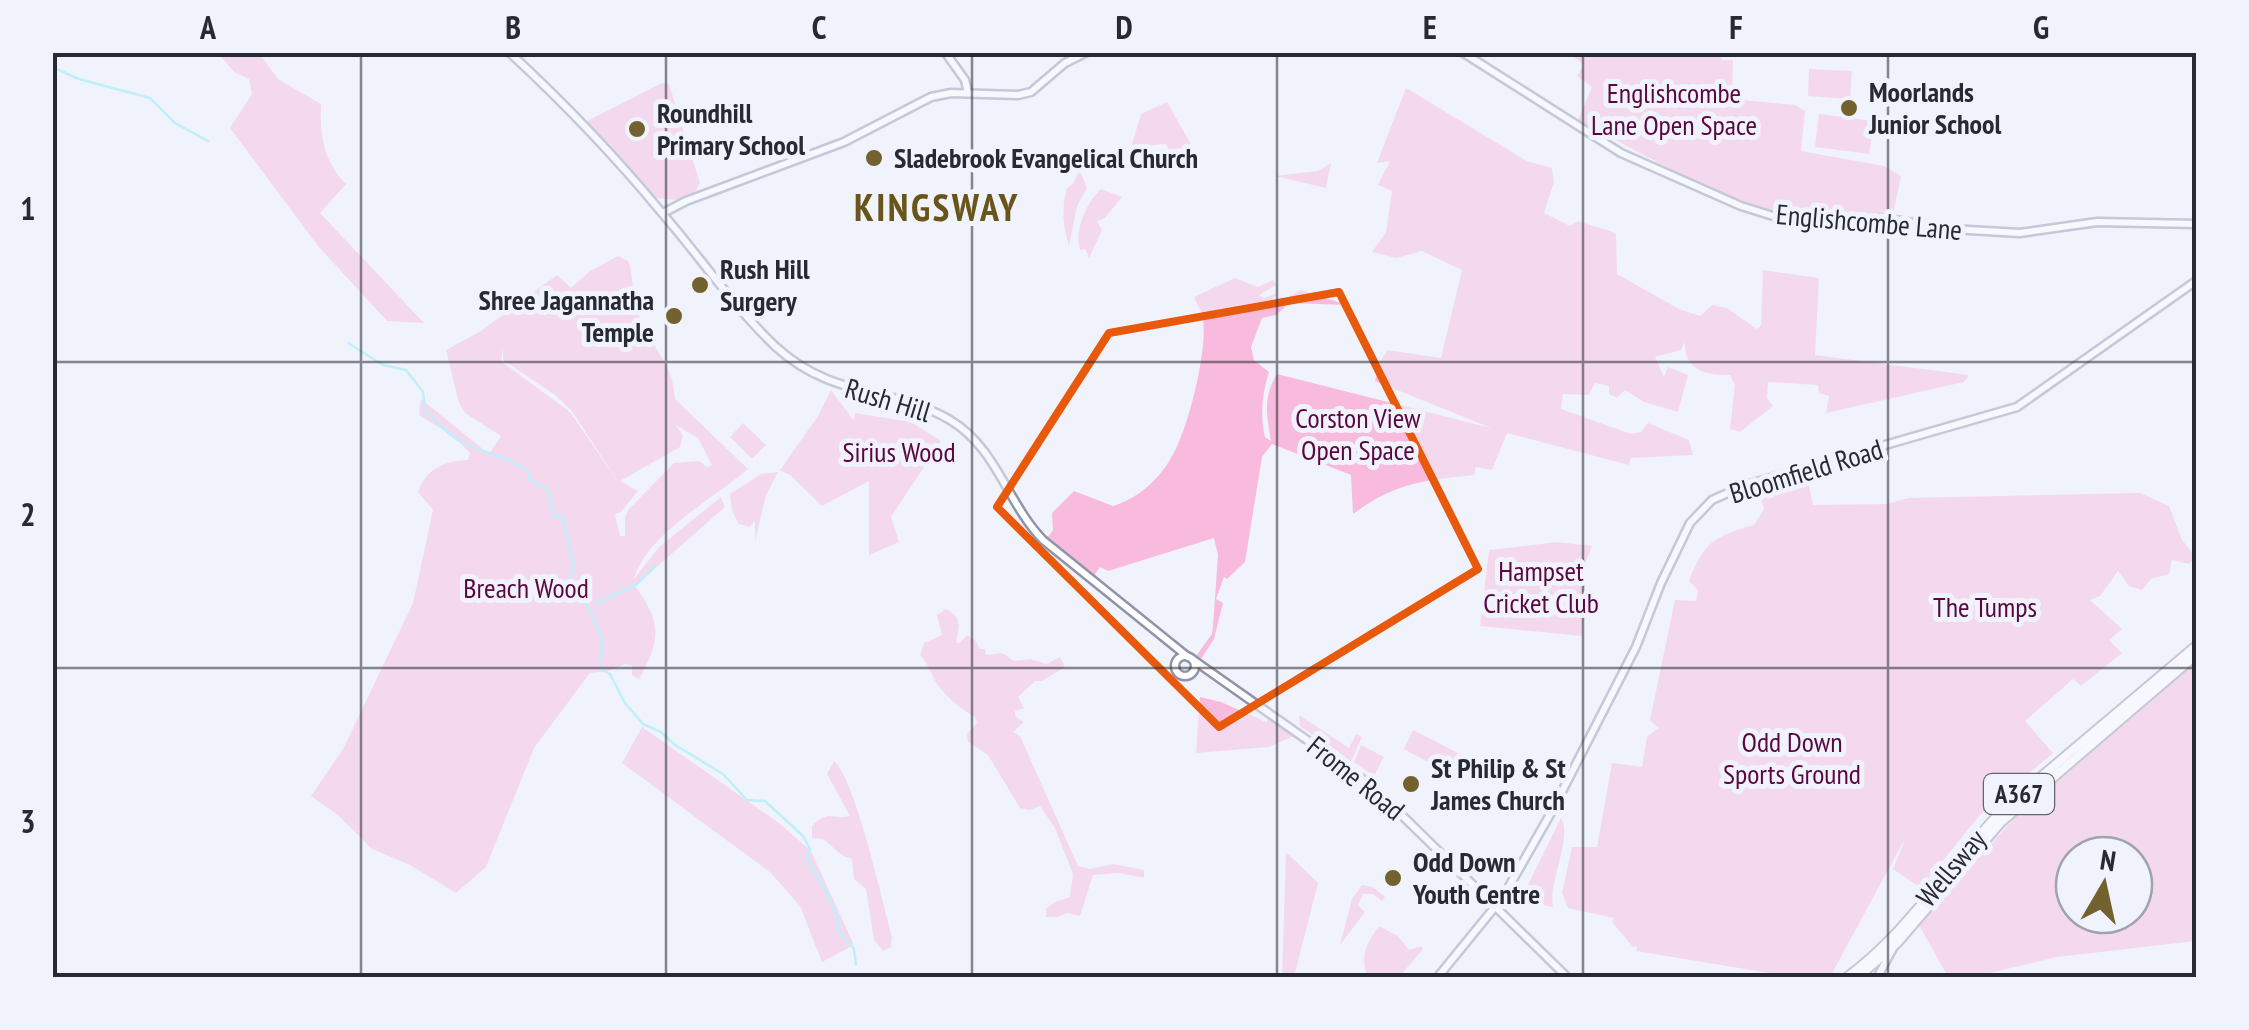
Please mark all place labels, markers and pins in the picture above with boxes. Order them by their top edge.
place label: Moorlands Junior School [1868,73,2001,142]
place label: Roundhill Primary School [657,94,805,163]
marker: Moorlands Junior School [1838,97,1860,119]
marker: Roundhill Primary School [626,118,648,140]
place label: Sladebrook Evangelical Church [894,139,1198,176]
marker: Sladebrook Evangelical Church [863,147,885,169]
place label: Rush Hill Surgery [720,250,810,319]
marker: Rush Hill Surgery [689,274,711,296]
place label: Shree Jagannatha Temple [479,281,654,350]
marker: Shree Jagannatha Temple [663,305,685,327]
place label: St Philip & St James Church [1430,749,1566,818]
marker: St Philip & St James Church [1400,773,1422,795]
place label: Odd Down Youth Centre [1412,843,1540,912]
marker: Odd Down Youth Centre [1382,867,1404,889]

